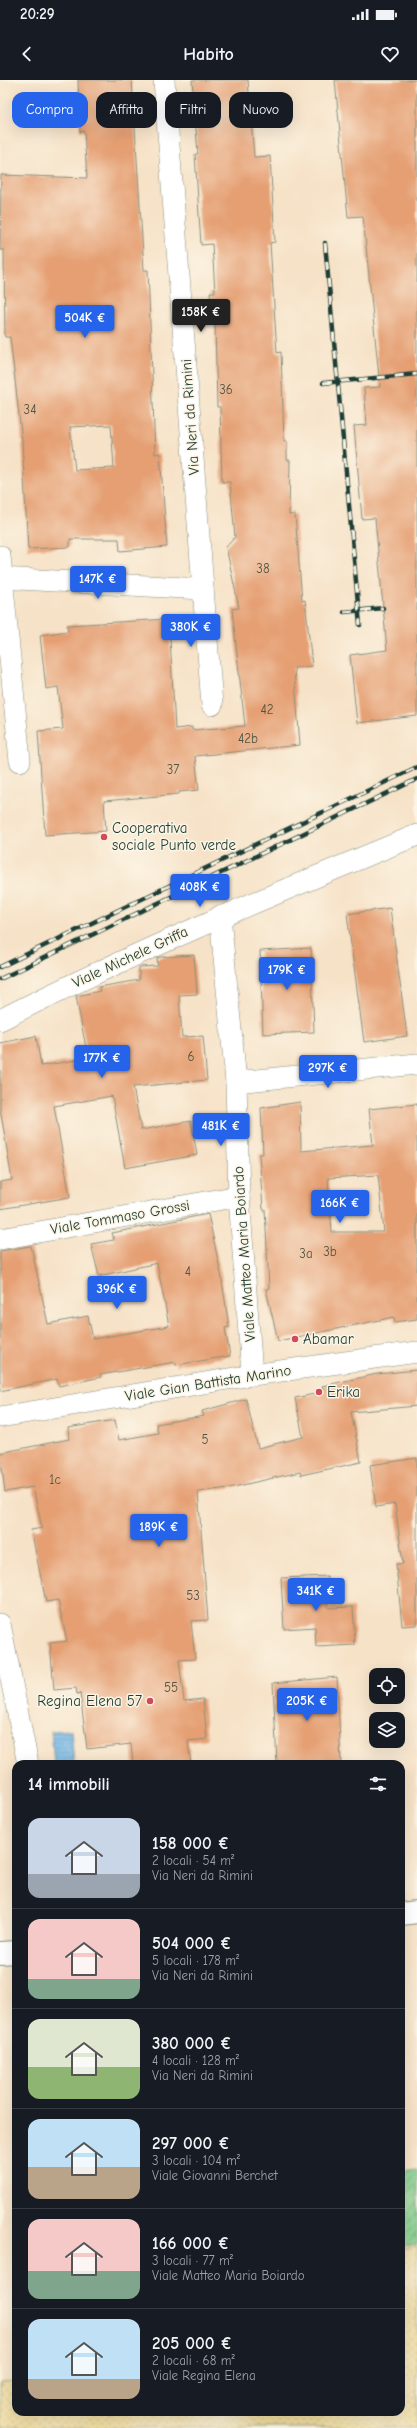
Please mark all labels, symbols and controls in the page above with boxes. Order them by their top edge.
text: 20:29 [20,5,54,23]
icon: back [16,43,38,65]
icon: heart [379,43,401,65]
text: Habito [183,44,234,65]
chip: Compra [12,92,88,128]
chip: Affitta [96,92,157,128]
chip: Filtri [165,92,221,128]
chip: Nuovo [229,92,293,128]
pin: 158K € [168,299,234,333]
text: 158K € [181,304,221,319]
pin: 504K € [52,305,118,339]
text: 504K € [64,310,106,325]
street label: Via Neri da Rimini [177,358,203,476]
house number: 36 [219,382,233,397]
house number: 34 [24,402,36,417]
house number: 38 [256,561,270,576]
pin: 147K € [65,566,131,600]
text: 147K € [79,571,117,586]
pin: 380K € [158,614,224,648]
text: 380K € [170,619,212,634]
house number: 42 [260,702,274,717]
house number: 42b [238,731,258,746]
house number: 37 [167,762,179,777]
place label: Cooperativa sociale Punto verde [112,819,236,854]
marker: Cooperativa sociale Punto verde [99,832,109,842]
pin: 408K € [167,874,233,908]
text: 408K € [179,879,221,894]
street label: Viale Michele Griffa [69,922,191,992]
pin: 179K € [254,957,320,991]
text: 179K € [268,962,306,977]
pin: 177K € [69,1045,135,1079]
house number: 6 [187,1049,195,1064]
text: 177K € [83,1050,121,1065]
pin: 297K € [295,1055,361,1089]
text: 297K € [308,1060,348,1075]
pin: 481K € [188,1113,254,1147]
text: 481K € [202,1118,240,1133]
street label: Viale Matteo Maria Boiardo [229,1165,259,1342]
pin: 166K € [307,1190,373,1224]
text: 166K € [320,1195,360,1210]
street label: Viale Tommaso Grossi [49,1196,191,1238]
house number: 3b [323,1244,337,1259]
house number: 3a [299,1246,313,1261]
house number: 4 [185,1264,191,1279]
pin: 396K € [84,1276,150,1310]
text: 396K € [97,1281,137,1296]
place label: Abamar [303,1330,354,1348]
marker: Abamar [290,1334,300,1344]
street label: Viale Gian Battista Marino [124,1361,292,1405]
place label: Erika [327,1383,360,1401]
marker: Erika [314,1387,324,1397]
house number: 5 [201,1432,209,1447]
house number: 1c [49,1472,61,1487]
pin: 189K € [126,1514,192,1548]
text: 189K € [139,1519,179,1534]
pin: 341K € [283,1578,349,1612]
text: 341K € [297,1583,335,1598]
house number: 53 [186,1588,200,1603]
map controls [369,1668,405,1748]
button: locate [369,1668,405,1704]
house number: 55 [164,1680,178,1695]
pin: 205K € [274,1688,340,1722]
place label: Regina Elena 57 [37,1692,142,1710]
text: 205K € [286,1693,328,1708]
marker: Regina Elena 57 [145,1696,155,1706]
button: layers [369,1712,405,1748]
icon: filters [367,1773,389,1795]
text: 14 immobili [28,1775,110,1794]
icon: home [60,1834,108,1882]
text: 158 000 € [152,1834,229,1853]
text: 2 locali · 54 m² [152,1853,234,1868]
text: Via Neri da Rimini [152,1868,253,1883]
text: 504 000 € [152,1934,232,1953]
icon: home [60,1935,108,1983]
text: 5 locali · 178 m² [152,1953,239,1968]
text: Via Neri da Rimini [152,1968,253,1983]
text: 380 000 € [152,2034,232,2053]
icon: home [60,2035,108,2083]
text: 4 locali · 128 m² [152,2053,239,2068]
text: Via Neri da Rimini [152,2068,253,2083]
text: 297 000 € [152,2134,230,2153]
icon: home [60,2135,108,2183]
text: 3 locali · 104 m² [152,2153,240,2168]
text: Viale Giovanni Berchet [152,2168,278,2183]
text: 166 000 € [152,2234,229,2253]
icon: home [60,2235,108,2283]
text: 3 locali · 77 m² [152,2253,233,2268]
text: Viale Matteo Maria Boiardo [152,2268,305,2283]
text: 205 000 € [152,2334,232,2353]
icon: home [60,2335,108,2383]
text: 2 locali · 68 m² [152,2353,235,2368]
text: Viale Regina Elena [152,2368,256,2383]

